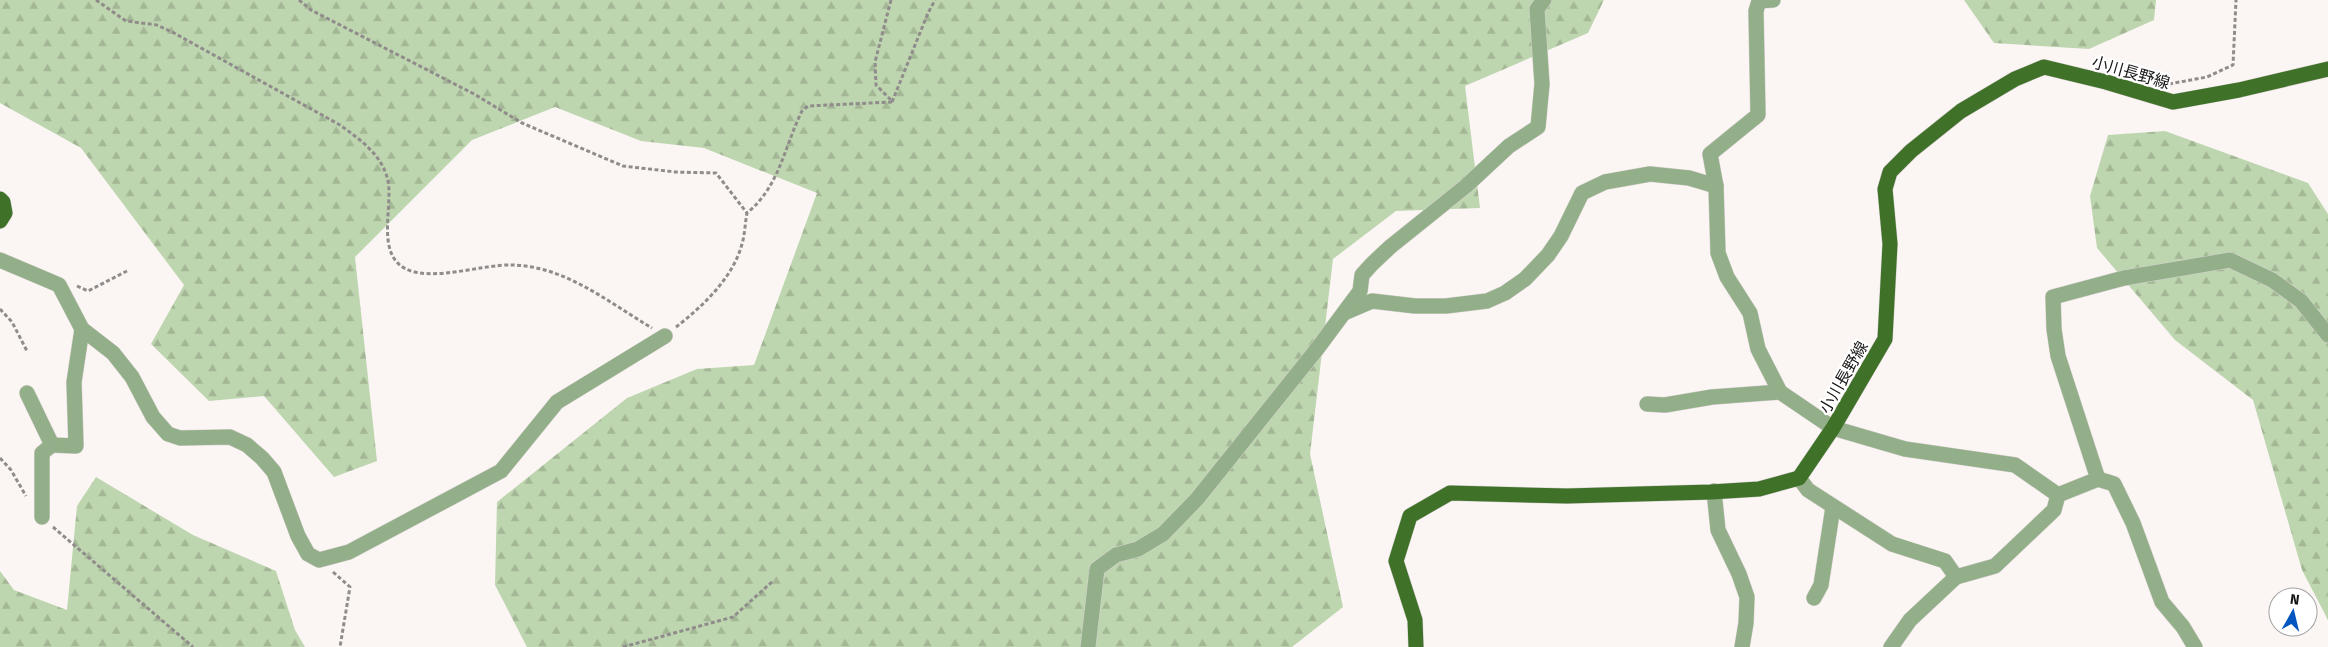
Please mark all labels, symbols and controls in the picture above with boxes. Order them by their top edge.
street label: 小川長野線 [2090,52,2172,93]
street label: 小川長野線 [1815,338,1872,417]
north arrow [2268,587,2318,637]
text: N [2289,591,2301,609]

